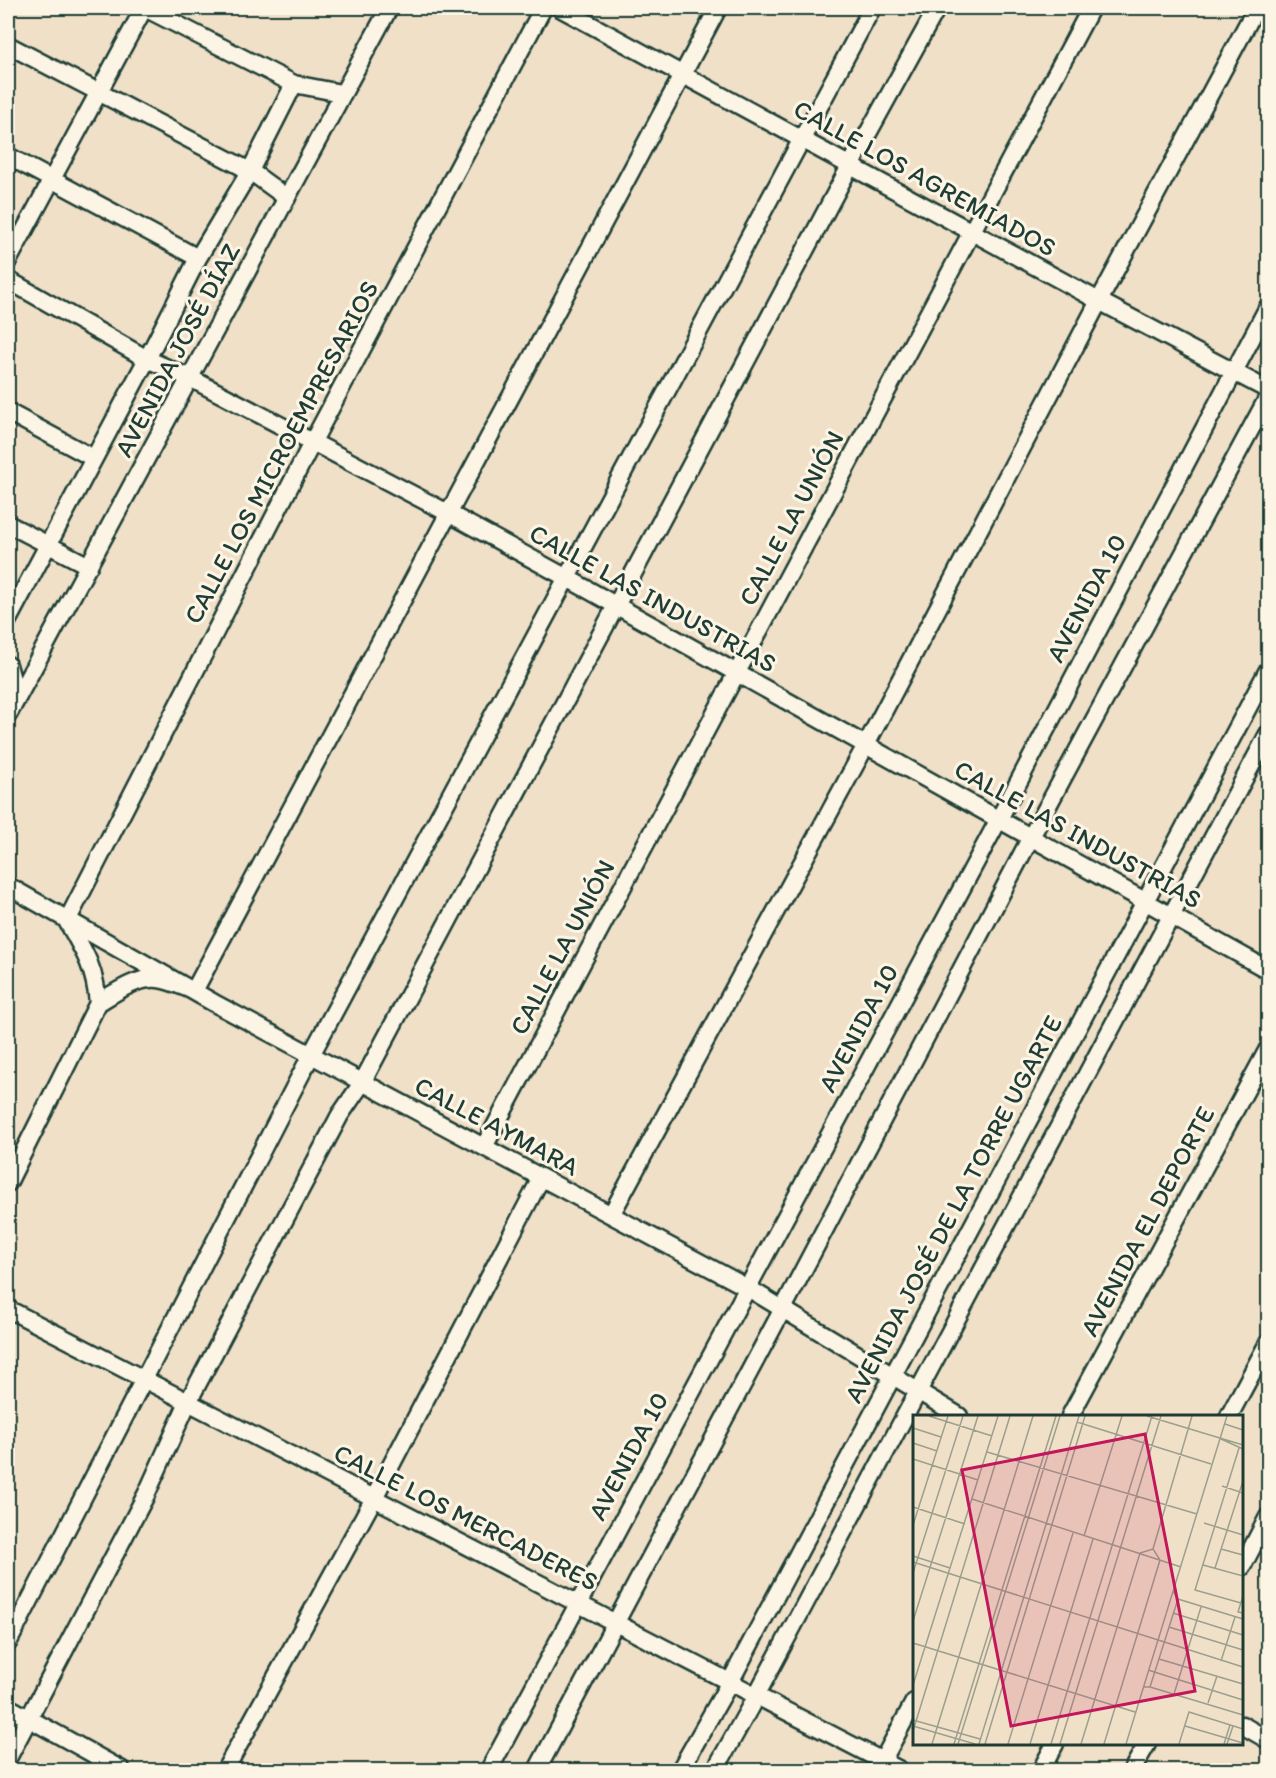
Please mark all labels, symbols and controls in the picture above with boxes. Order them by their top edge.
street label: CALLE LOS AGREMIADOS [788,92,1062,264]
street label: AVENIDA JOSÉ DÍAZ [107,238,247,462]
street label: CALLE LOS MICROEMPRESARIOS [177,275,385,629]
street label: CALLE LA UNIÓN [731,425,851,611]
street label: CALLE LAS INDUSTRIAS [524,517,782,679]
street label: AVENIDA 10 [1039,528,1133,668]
street label: CALLE LAS INDUSTRIAS [949,753,1207,915]
street label: CALLE LA UNIÓN [502,854,622,1040]
street label: AVENIDA 10 [811,958,905,1098]
street label: AVENIDA JOSÉ DE LA TORRE UGARTE [837,1010,1069,1408]
street label: CALLE AYMARA [409,1069,585,1183]
street label: AVENIDA EL DEPORTE [1073,1101,1221,1341]
street label: AVENIDA 10 [581,1386,675,1526]
inset map [913,1415,1243,1745]
street label: CALLE LOS MERCADERES [328,1436,604,1598]

